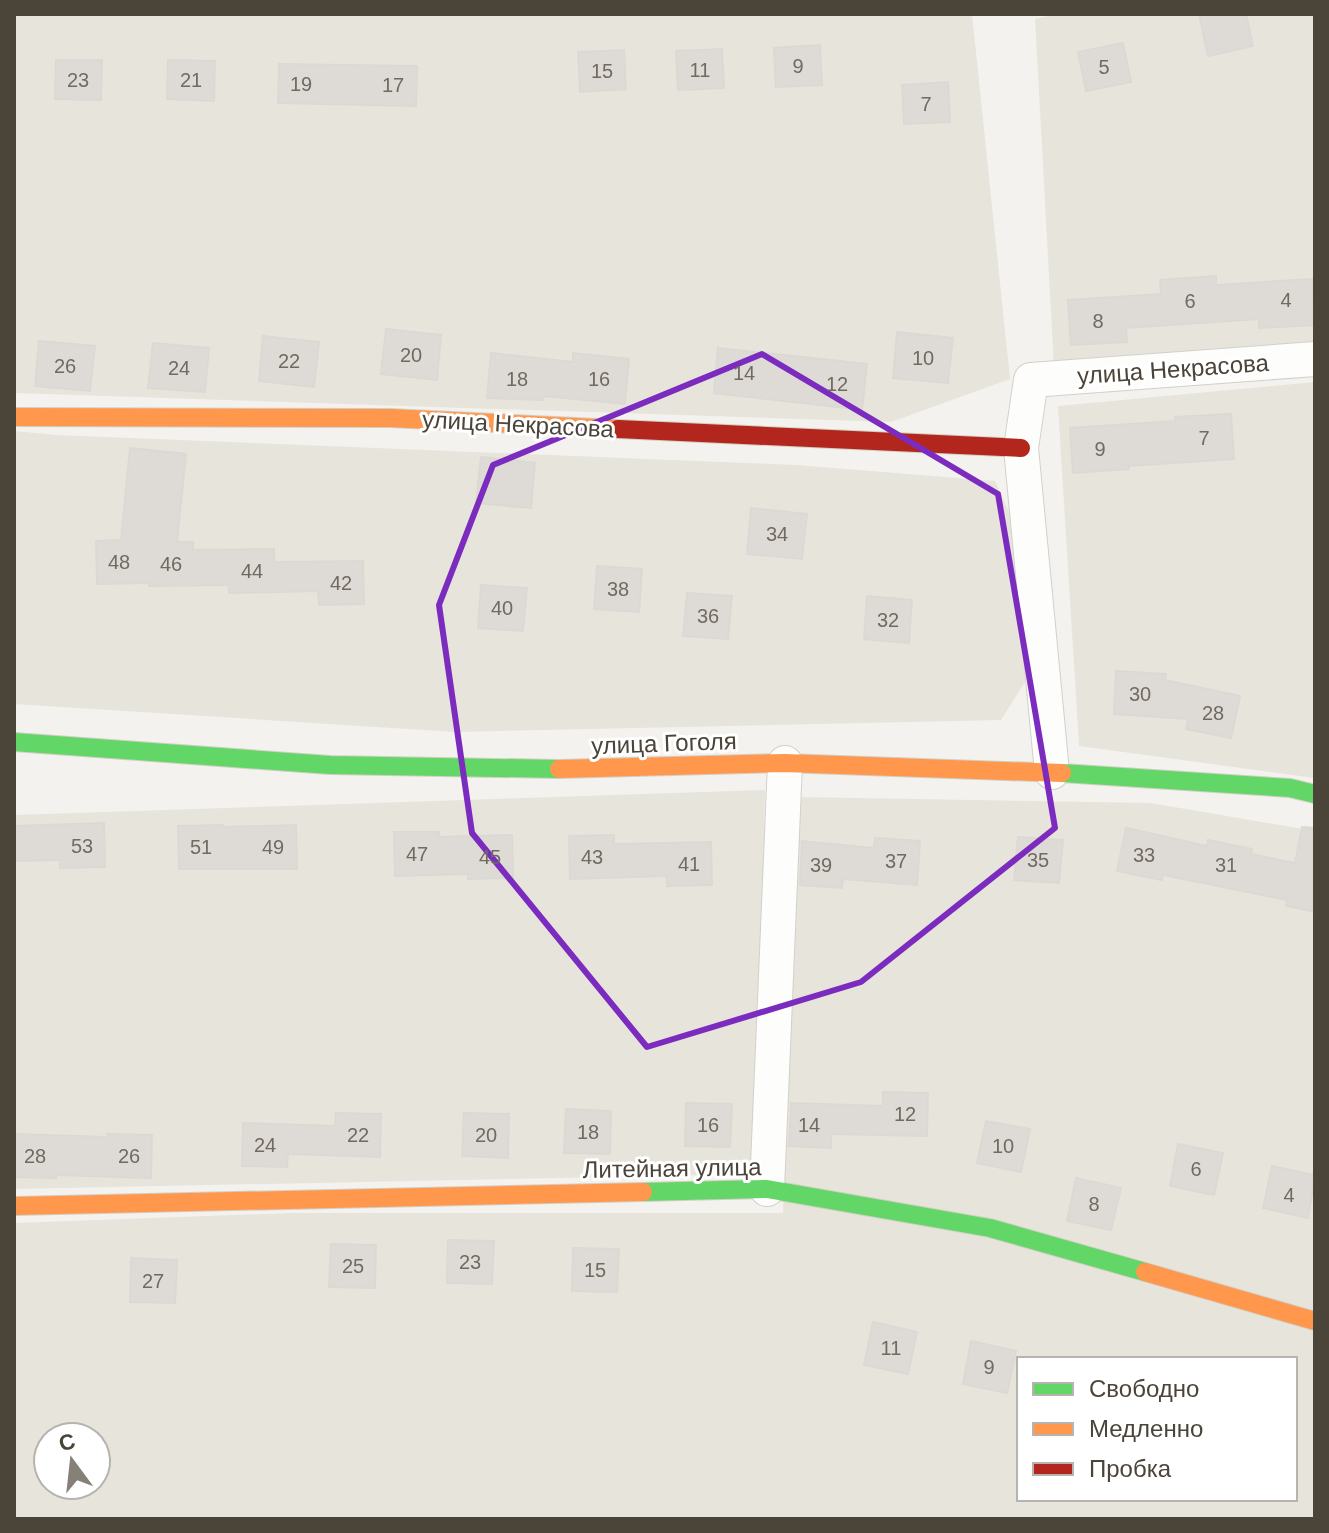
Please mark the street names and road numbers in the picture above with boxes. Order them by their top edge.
street label: улица Некрасова [1076,349,1270,389]
street label: улица Некрасова [421,405,615,443]
street label: улица Гоголя [591,727,737,759]
street label: Литейная улица [582,1153,762,1183]

